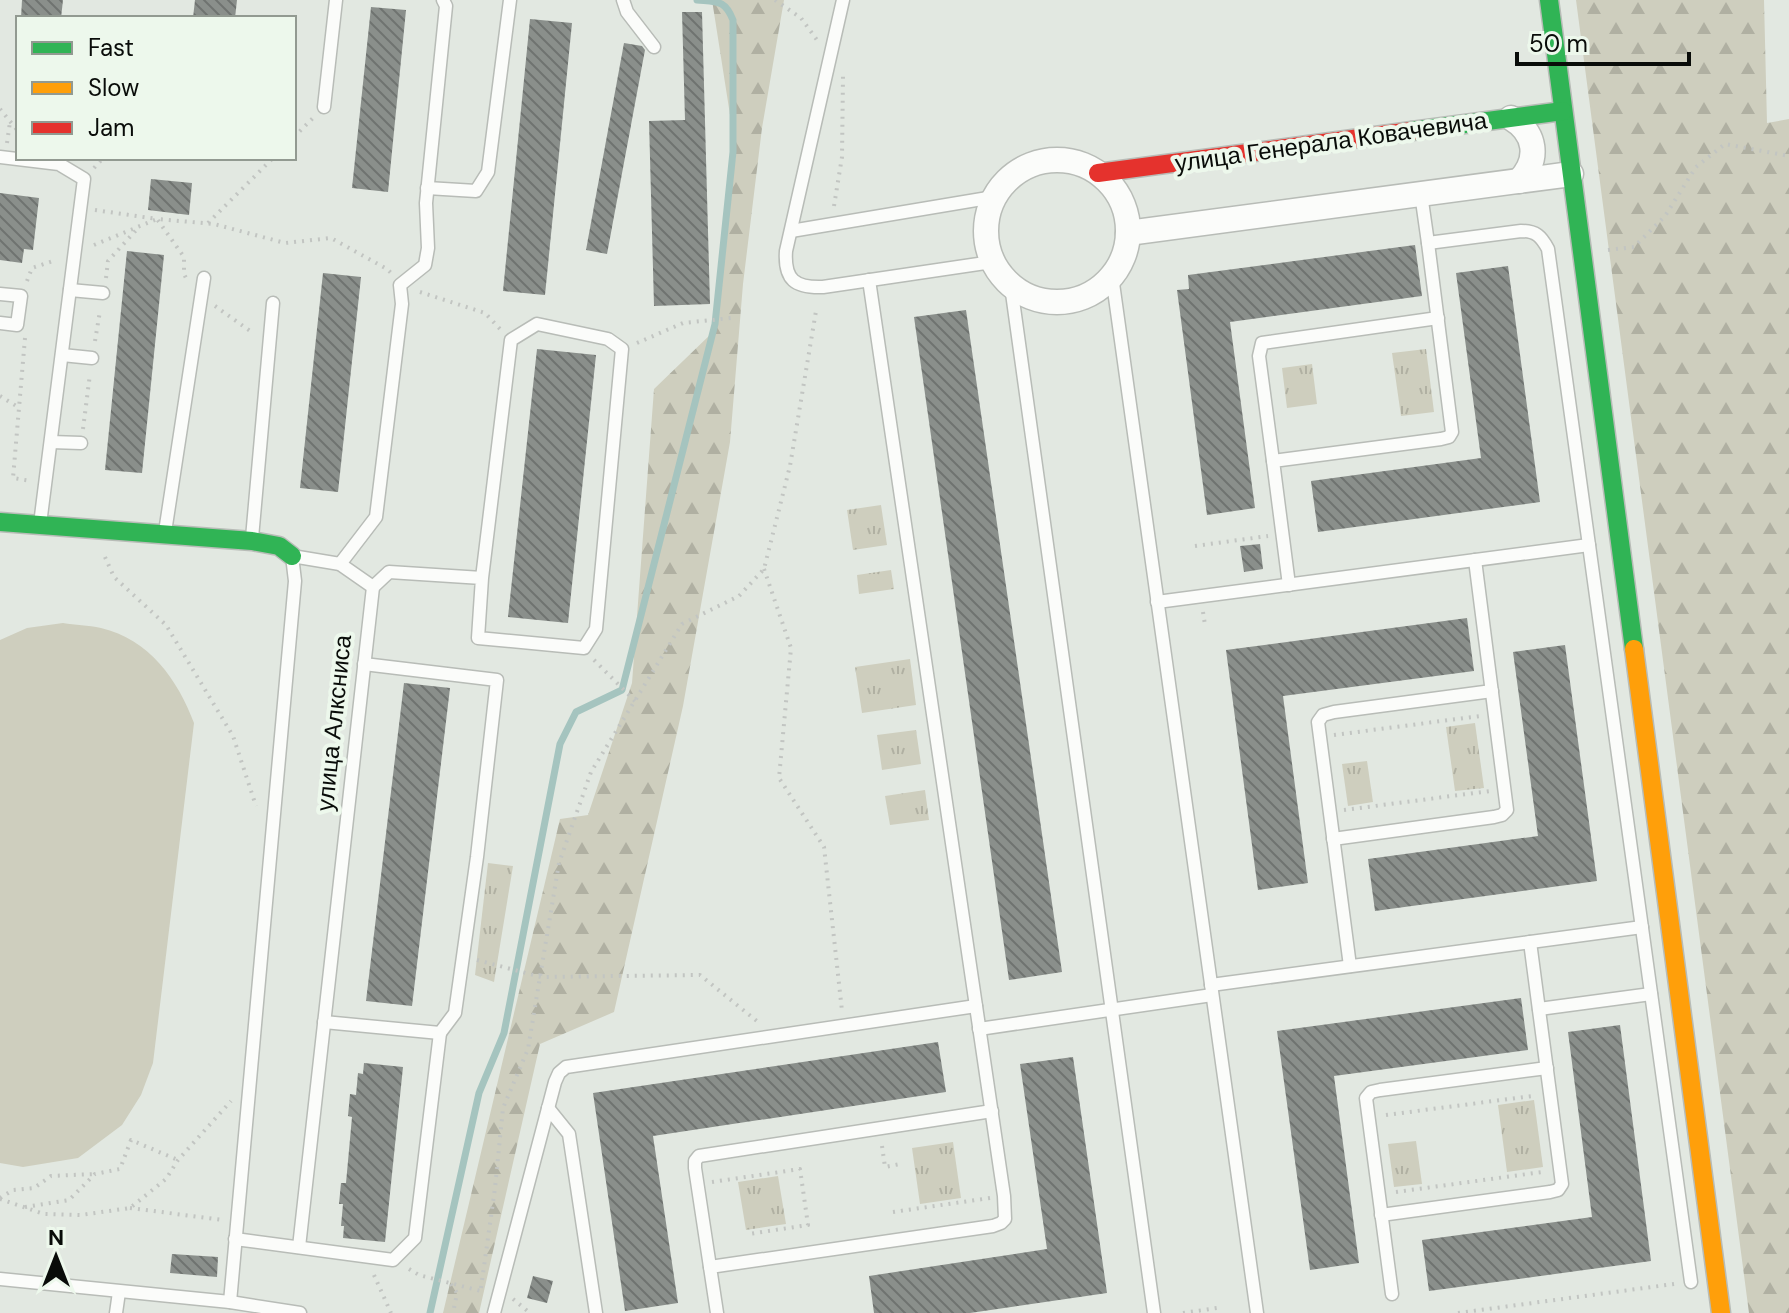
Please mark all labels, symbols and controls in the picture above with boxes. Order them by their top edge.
legend [16,16,296,160]
scale bar [1517,16,1689,66]
text: 50 m [1529,28,1588,59]
text: Fast [88,32,134,63]
text: Slow [88,72,139,103]
street label: улица Генерала Ковачевича [1173,104,1490,179]
text: Jam [88,112,134,143]
street label: улица Алксниса [309,633,358,813]
north arrow [16,1217,96,1297]
text: N [48,1223,64,1252]

